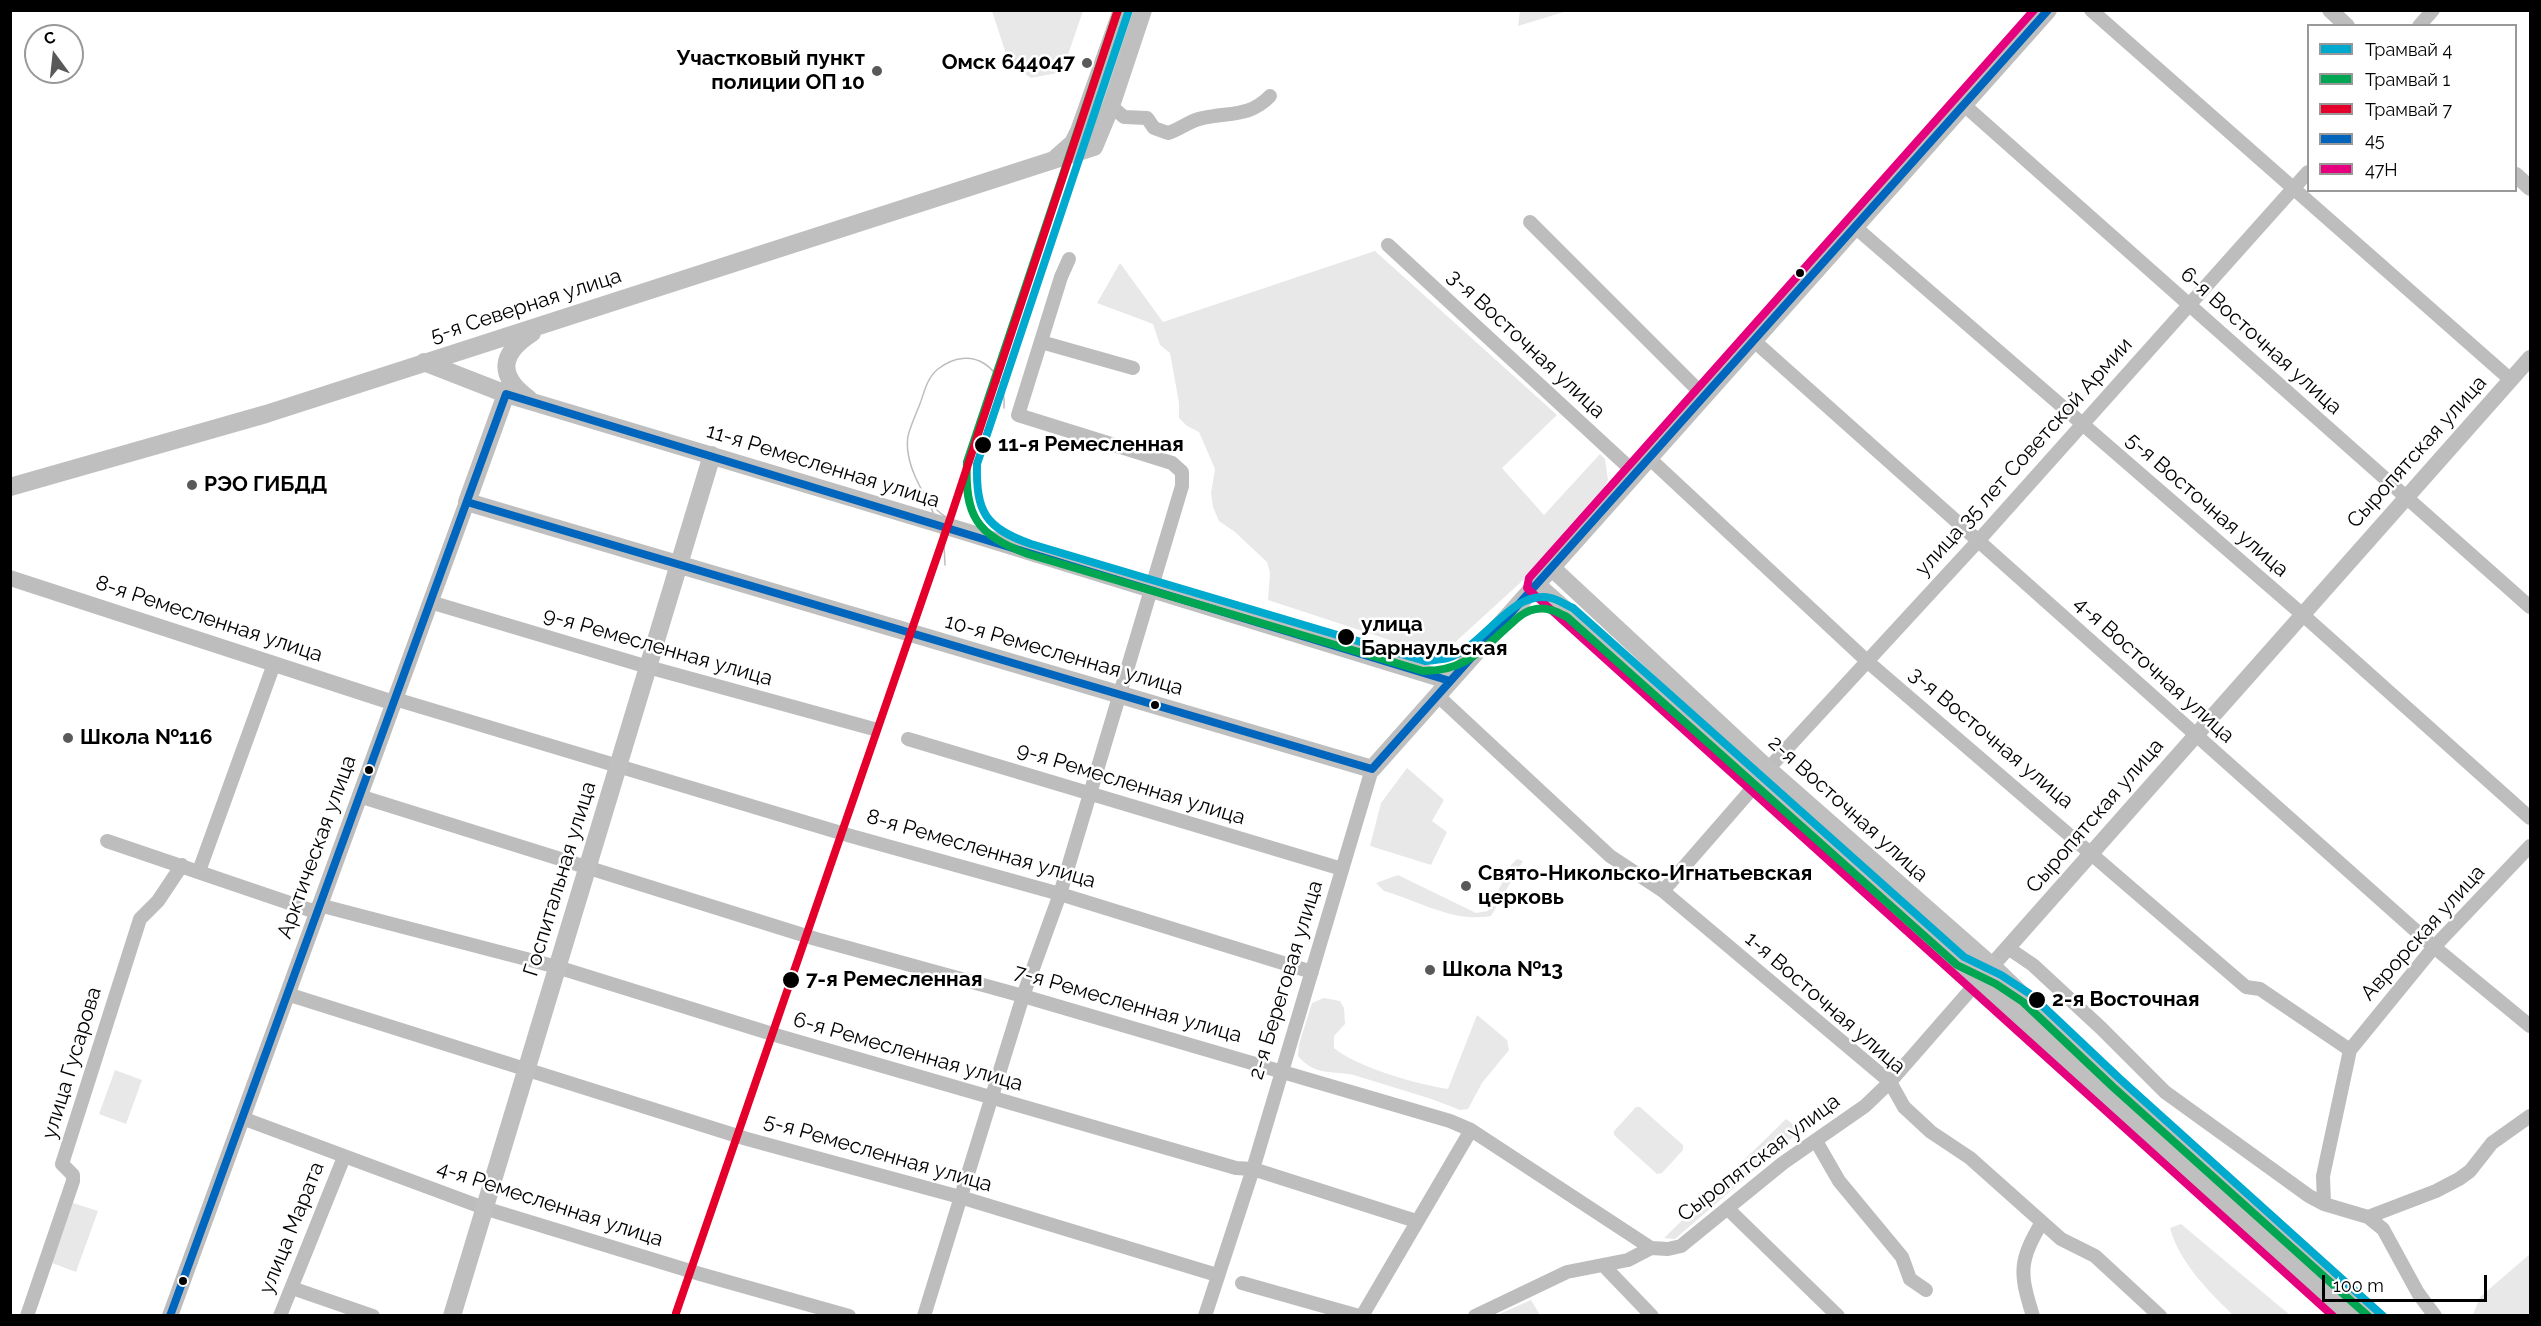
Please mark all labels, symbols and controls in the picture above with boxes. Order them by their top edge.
north arrow [24,24,84,84]
legend [2307,24,2517,192]
text: С [42,27,57,49]
text: Трамвай 4 [2365,39,2452,60]
place label: Участковый пункт полиции ОП 10 [677,46,865,96]
place label: Омск 644047 [942,50,1075,76]
marker: Омск 644047 [1080,56,1094,70]
marker: Участковый пункт полиции ОП 10 [870,64,884,78]
text: Трамвай 1 [2365,69,2450,90]
text: Трамвай 7 [2365,99,2452,120]
text: 45 [2365,129,2385,150]
text: 47Н [2365,159,2398,180]
street label: 6-я Восточная улица [2175,262,2347,420]
street label: 5-я Северная улица [427,263,625,349]
street label: 3-я Восточная улица [1442,264,1610,424]
unlabelled marker [1794,267,1806,279]
street label: улица 35 лет Советской Армии [1910,333,2138,581]
street label: Сыропятская улица [2342,371,2492,533]
street label: 11-я Ремесленная улица [703,418,943,514]
street label: 5-я Восточная улица [2121,428,2293,582]
place label: 11-я Ремесленная [998,432,1184,458]
marker: 11-я Ремесленная [973,435,993,455]
place label: РЭО ГИБДД [204,472,327,498]
marker: РЭО ГИБДД [185,478,199,492]
street label: 8-я Ремесленная улица [92,570,326,668]
street label: 4-я Восточная улица [2069,591,2239,749]
street label: 9-я Ремесленная улица [541,602,775,692]
street label: 10-я Ремесленная улица [942,609,1186,701]
place label: улица Барнаульская [1361,612,1507,662]
marker: улица Барнаульская [1336,627,1356,647]
street label: 3-я Восточная улица [1904,662,2078,814]
unlabelled marker [1149,699,1161,711]
place label: Школа №116 [80,725,212,751]
street label: 2-я Восточная улица [1763,730,1933,888]
marker: Школа №116 [61,731,75,745]
street label: Сыропятская улица [2021,734,2169,898]
street label: 9-я Ремесленная улица [1014,737,1248,831]
street label: Арктическая улица [272,752,362,942]
unlabelled marker [363,764,375,776]
street label: Госпитальная улица [518,779,602,979]
street label: 8-я Ремесленная улица [863,804,1099,894]
street label: Аврорская улица [2356,860,2490,1006]
place label: Свято-Никольско-Игнатьевская церковь [1478,861,1812,911]
street label: 2-я Береговая улица [1244,878,1328,1082]
marker: Свято-Никольско-Игнатьевская церковь [1459,879,1473,893]
street label: 1-я Восточная улица [1740,926,1910,1080]
place label: Школа №13 [1442,957,1563,983]
street label: 7-я Ремесленная улица [1011,959,1245,1049]
marker: Школа №13 [1423,963,1437,977]
place label: 7-я Ремесленная [806,967,983,993]
marker: 7-я Ремесленная [781,970,801,990]
street label: улица Гусарова [37,984,107,1142]
place label: 2-я Восточная [2052,987,2199,1013]
marker: 2-я Восточная [2027,990,2047,1010]
street label: 6-я Ремесленная улица [790,1007,1026,1097]
street label: Сыропятская улица [1673,1089,1845,1227]
street label: 5-я Ремесленная улица [761,1108,995,1198]
street label: 4-я Ремесленная улица [434,1156,666,1252]
street label: улица Марата [254,1158,330,1298]
scale bar [2325,1263,2490,1301]
unlabelled marker [177,1275,189,1287]
text: 100 m [2333,1275,2384,1296]

